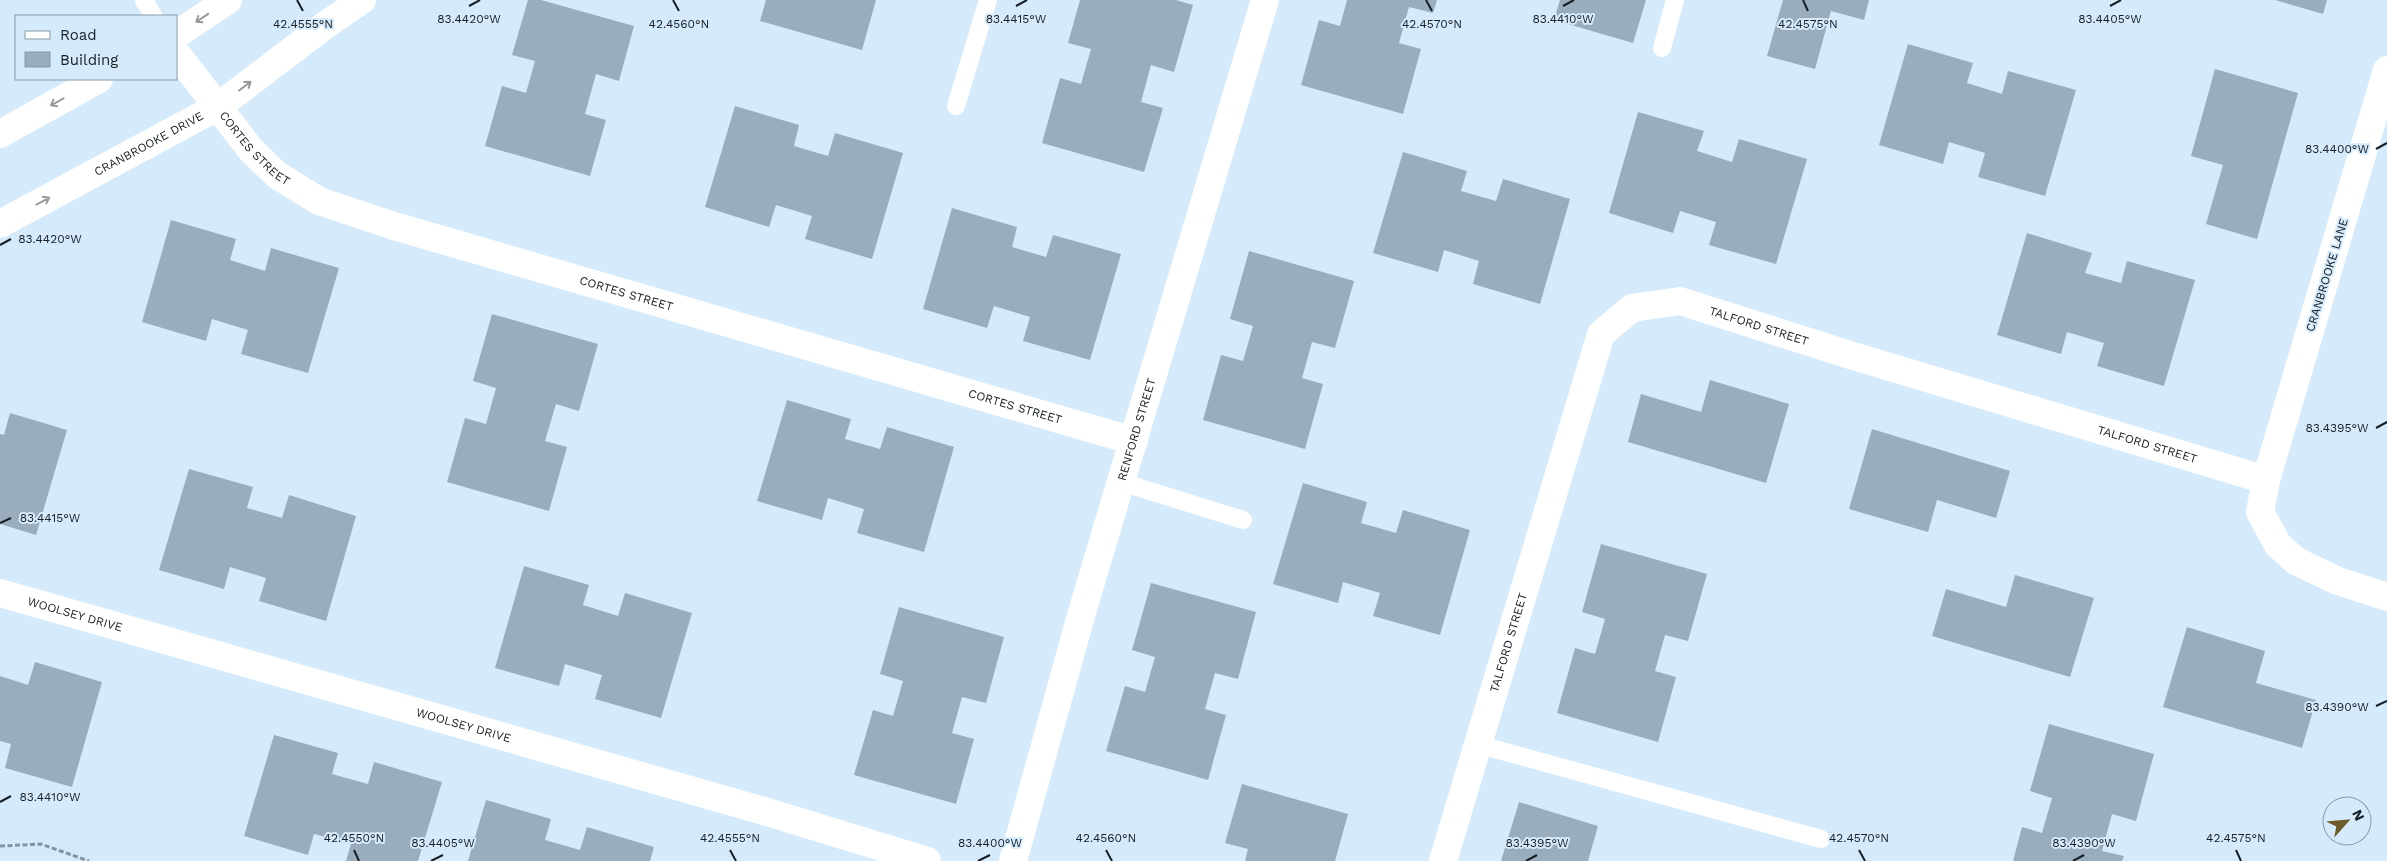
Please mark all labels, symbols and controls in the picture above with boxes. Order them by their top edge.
one-way arrow [195,12,209,23]
text: 83.4420°W [437,12,501,26]
text: 83.4415°W [986,12,1047,26]
text: 83.4410°W [1533,12,1594,26]
text: 83.4405°W [2078,12,2142,26]
legend [15,15,178,80]
text: 42.4555°N [273,17,333,31]
text: 42.4560°N [649,17,709,31]
text: 42.4570°N [1402,17,1462,31]
text: 42.4575°N [1778,17,1838,31]
text: Road [60,26,97,44]
text: Building [60,51,118,69]
one-way arrow [238,81,251,92]
one-way arrow [50,98,64,108]
street label: CRANBROOKE DRIVE [92,109,206,179]
street label: CORTES STREET [217,109,292,188]
text: 83.4400°W [2305,142,2369,156]
one-way arrow [35,195,50,205]
street label: CRANBROOKE LANE [2303,216,2351,333]
text: 83.4420°W [18,232,82,246]
street label: CORTES STREET [578,273,675,314]
street label: TALFORD STREET [1708,304,1810,348]
street label: RENFORD STREET [1115,376,1159,482]
street label: CORTES STREET [967,386,1064,427]
text: 83.4395°W [2306,421,2369,435]
street label: TALFORD STREET [2096,423,2199,466]
text: 83.4415°W [20,511,81,525]
street label: TALFORD STREET [1487,591,1530,694]
street label: WOOLSEY DRIVE [26,594,124,635]
text: 83.4390°W [2305,700,2369,714]
street label: WOOLSEY DRIVE [414,705,513,746]
text: 83.4410°W [20,790,81,804]
north arrow [2322,796,2372,846]
text: N [2349,807,2368,823]
text: 42.4550°N [324,831,384,845]
text: 42.4555°N [700,831,760,845]
text: 42.4560°N [1076,831,1136,845]
text: 42.4570°N [1829,831,1889,845]
text: 42.4575°N [2206,831,2266,845]
text: 83.4405°W [411,836,475,850]
text: 83.4400°W [958,836,1022,850]
text: 83.4395°W [1506,836,1569,850]
text: 83.4390°W [2052,836,2116,850]

